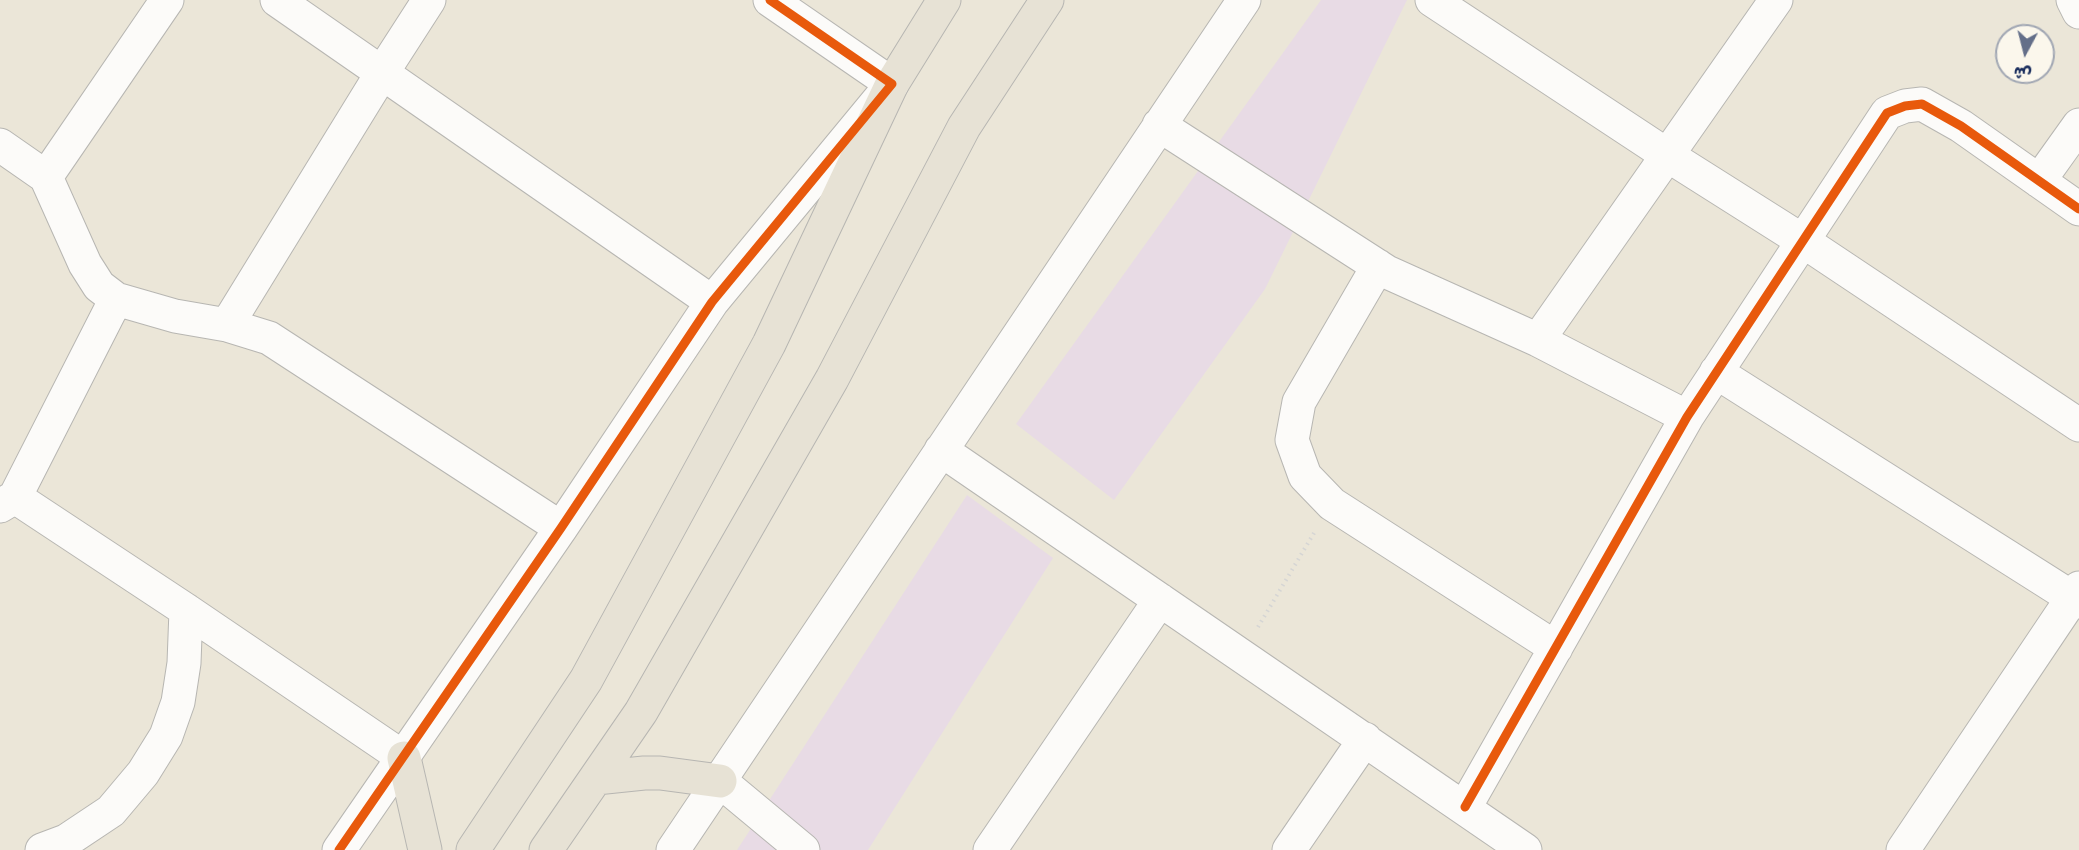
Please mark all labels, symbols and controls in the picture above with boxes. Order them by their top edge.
north arrow [1995,24,2055,84]
text: ش [2013,60,2033,81]

